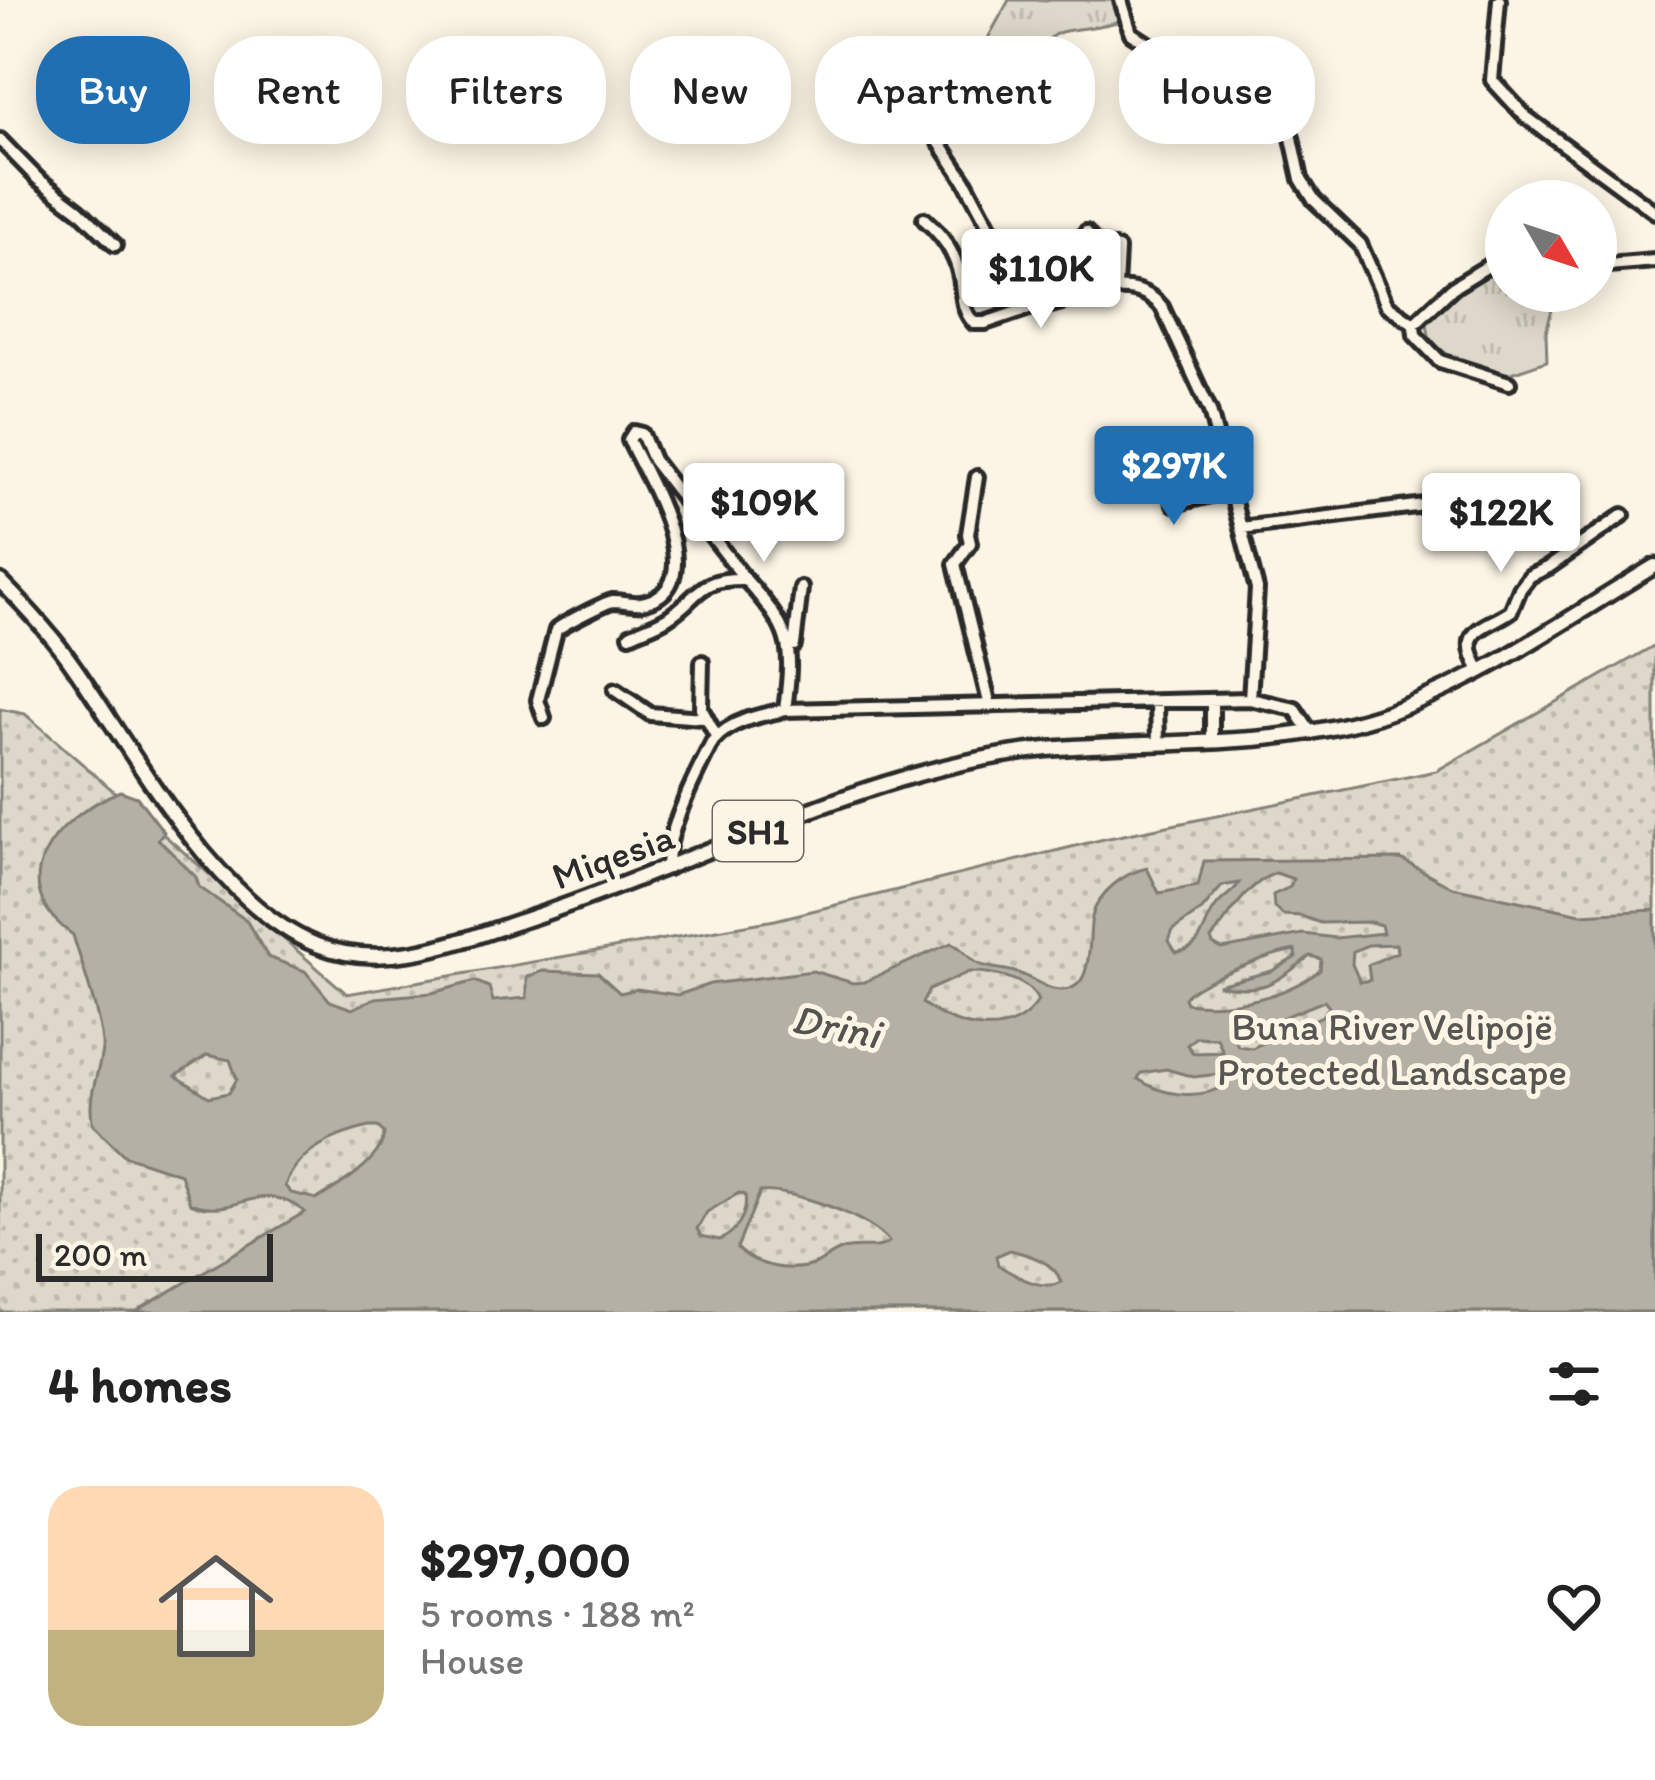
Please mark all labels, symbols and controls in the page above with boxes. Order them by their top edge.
chip: Buy [36,36,190,144]
chip: Rent [214,36,382,144]
chip: Filters [406,36,606,144]
chip: New [630,36,791,144]
chip: Apartment [815,36,1095,144]
chip: House [1119,36,1315,144]
north arrow [1485,180,1617,312]
map controls [1485,180,1617,312]
pin: $110K [957,229,1125,331]
text: $110K [989,244,1093,291]
pin: $297K [1090,426,1258,528]
text: $297K [1122,441,1226,488]
pin: $109K [680,463,848,565]
pin: $122K [1417,473,1585,575]
text: $109K [710,478,818,525]
text: $122K [1449,488,1553,535]
road number: SH1 [713,801,803,861]
street label: Miqesia [545,812,681,900]
water label: Drini [788,993,888,1060]
park label: Buna River Velipojë Protected Landscape [1217,1003,1567,1095]
scale bar [36,1228,273,1281]
text: 200 m [54,1235,147,1274]
icon: filters [1541,1351,1607,1417]
text: 4 homes [48,1354,232,1415]
text: $297,000 [420,1529,631,1590]
icon: home [144,1534,288,1678]
icon: heart [1541,1573,1607,1639]
text: 5 rooms · 188 m² [420,1590,695,1637]
text: House [420,1637,524,1684]

